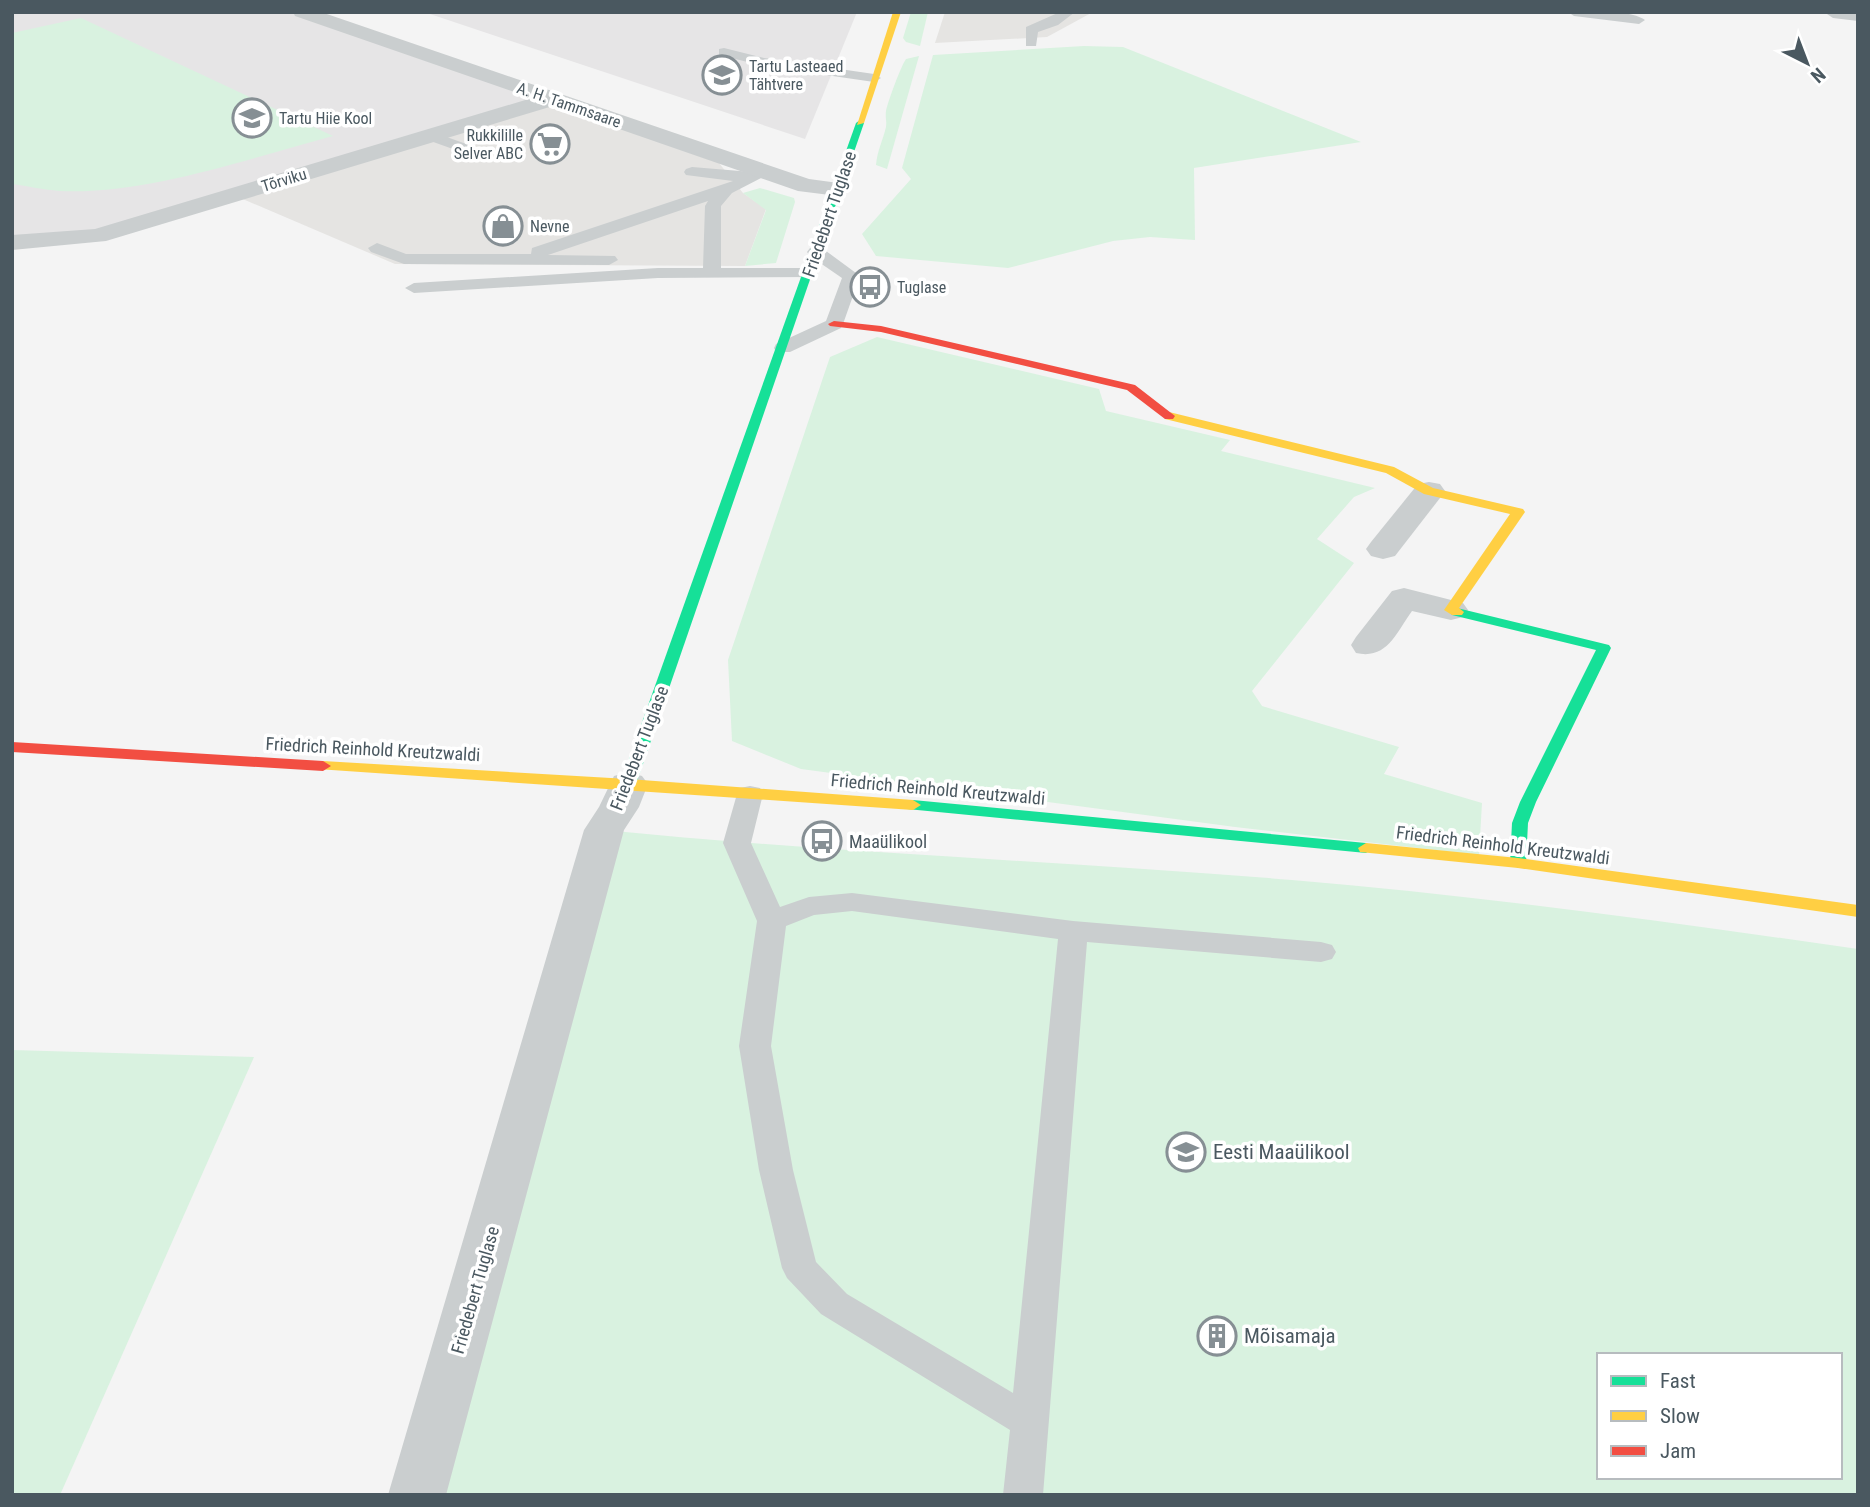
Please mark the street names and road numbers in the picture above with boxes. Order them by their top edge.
street label: A. H. Tammsaare [515,78,623,132]
street label: Friedebert Tuglase [798,148,860,280]
street label: Tõrviku [259,164,309,196]
street label: Friedebert Tuglase [606,683,672,813]
street label: Friedrich Reinhold Kreutzwaldi [265,733,481,765]
street label: Friedrich Reinhold Kreutzwaldi [830,769,1046,809]
street label: Friedrich Reinhold Kreutzwaldi [1395,821,1611,869]
street label: Friedebert Tuglase [447,1224,503,1356]

